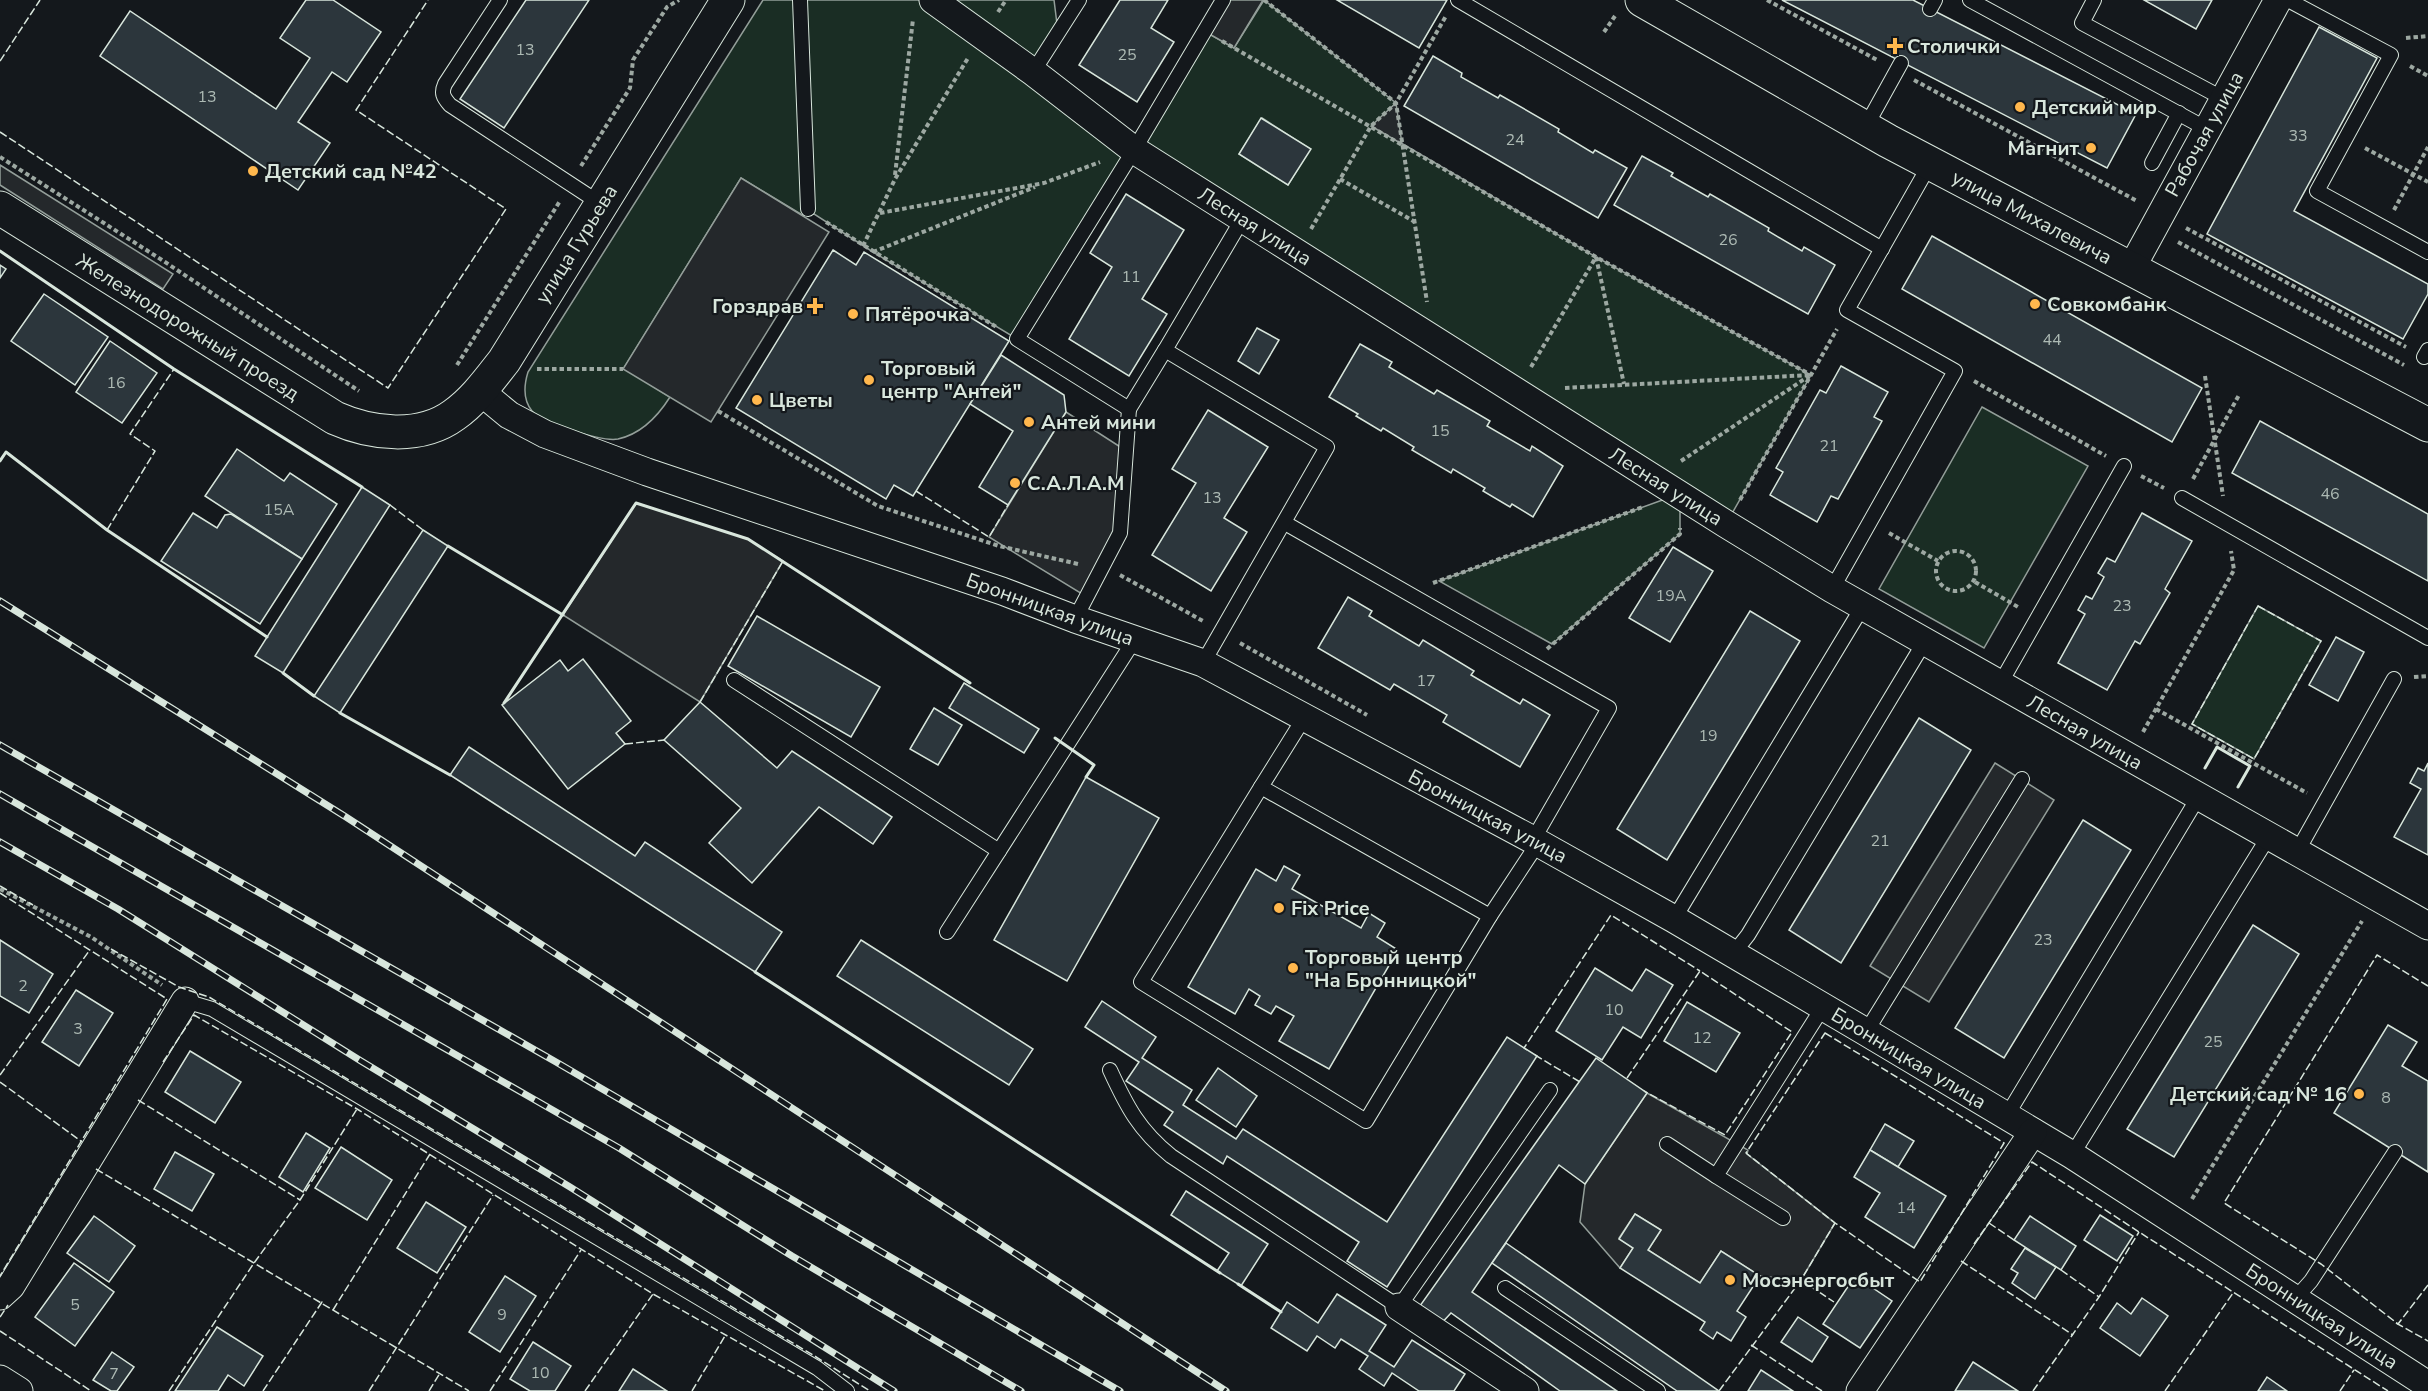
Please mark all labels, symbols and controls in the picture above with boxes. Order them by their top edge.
place label: Столички [1907,33,2000,60]
house number: 13 [515,39,535,61]
marker: Столички [1888,39,1902,53]
house number: 25 [1117,44,1137,66]
street label: Рабочая улица [2159,67,2250,202]
house number: 13 [197,86,217,108]
place label: Детский мир [2032,94,2157,121]
marker: Детский мир [2013,100,2027,114]
house number: 33 [2288,125,2308,147]
house number: 24 [1505,129,1525,151]
place label: Магнит [2008,135,2080,162]
marker: Магнит [2084,141,2098,155]
place label: Детский сад №42 [265,158,437,185]
marker: Детский сад №42 [246,164,260,178]
street label: улица Михалевича [1947,164,2117,271]
street label: улица Гурьева [529,180,624,309]
street label: Лесная улица [1193,181,1317,272]
house number: 26 [1718,229,1738,251]
street label: Железнодорожный проезд [71,248,305,407]
house number: 11 [1121,266,1141,288]
place label: Совкомбанк [2047,291,2167,318]
place label: Горздрав [712,293,803,320]
marker: Совкомбанк [2028,297,2042,311]
marker: Горздрав [808,299,822,313]
place label: Пятёрочка [865,301,970,328]
marker: Пятёрочка [846,307,860,321]
house number: 44 [2042,329,2062,351]
place label: Торговый центр "Антей" [881,355,1021,405]
house number: 16 [106,372,126,394]
marker: Торговый центр "Антей" [862,373,876,387]
place label: Цветы [769,387,833,414]
marker: Цветы [750,393,764,407]
place label: Антей мини [1041,409,1156,436]
marker: Антей мини [1022,415,1036,429]
house number: 15 [1430,420,1450,442]
house number: 21 [1819,435,1839,457]
street label: Лесная улица [1604,441,1728,532]
place label: С.А.Л.А.М [1027,470,1124,497]
marker: С.А.Л.А.М [1008,476,1022,490]
house number: 46 [2320,483,2340,505]
house number: 13 [1202,487,1222,509]
house number: 15А [264,499,295,521]
street label: Бронницкая улица [962,567,1137,652]
house number: 19А [1656,585,1687,607]
house number: 23 [2112,595,2132,617]
house number: 17 [1416,670,1436,692]
street label: Лесная улица [2022,688,2148,776]
house number: 19 [1698,725,1718,747]
street label: Бронницкая улица [1404,763,1572,870]
house number: 21 [1870,830,1890,852]
place label: Fix Price [1291,895,1370,922]
marker: Fix Price [1272,901,1286,915]
house number: 23 [2033,929,2053,951]
place label: Торговый центр "На Бронницкой" [1305,944,1476,994]
marker: Торговый центр "На Бронницкой" [1286,961,1300,975]
house number: 2 [18,975,28,997]
house number: 10 [1604,999,1624,1021]
street label: Бронницкая улица [1826,1001,1991,1115]
house number: 3 [73,1018,83,1040]
house number: 12 [1692,1027,1712,1049]
house number: 25 [2203,1031,2223,1053]
place label: Детский сад № 16 [2170,1081,2347,1108]
marker: Детский сад № 16 [2352,1087,2366,1101]
house number: 8 [2381,1087,2391,1109]
house number: 14 [1896,1197,1916,1219]
street label: Бронницкая улица [2240,1257,2403,1376]
place label: Мосэнергосбыт [1742,1267,1895,1294]
marker: Мосэнергосбыт [1723,1273,1737,1287]
house number: 5 [70,1294,80,1316]
house number: 9 [497,1304,507,1326]
house number: 10 [530,1362,550,1384]
house number: 7 [109,1363,119,1385]

